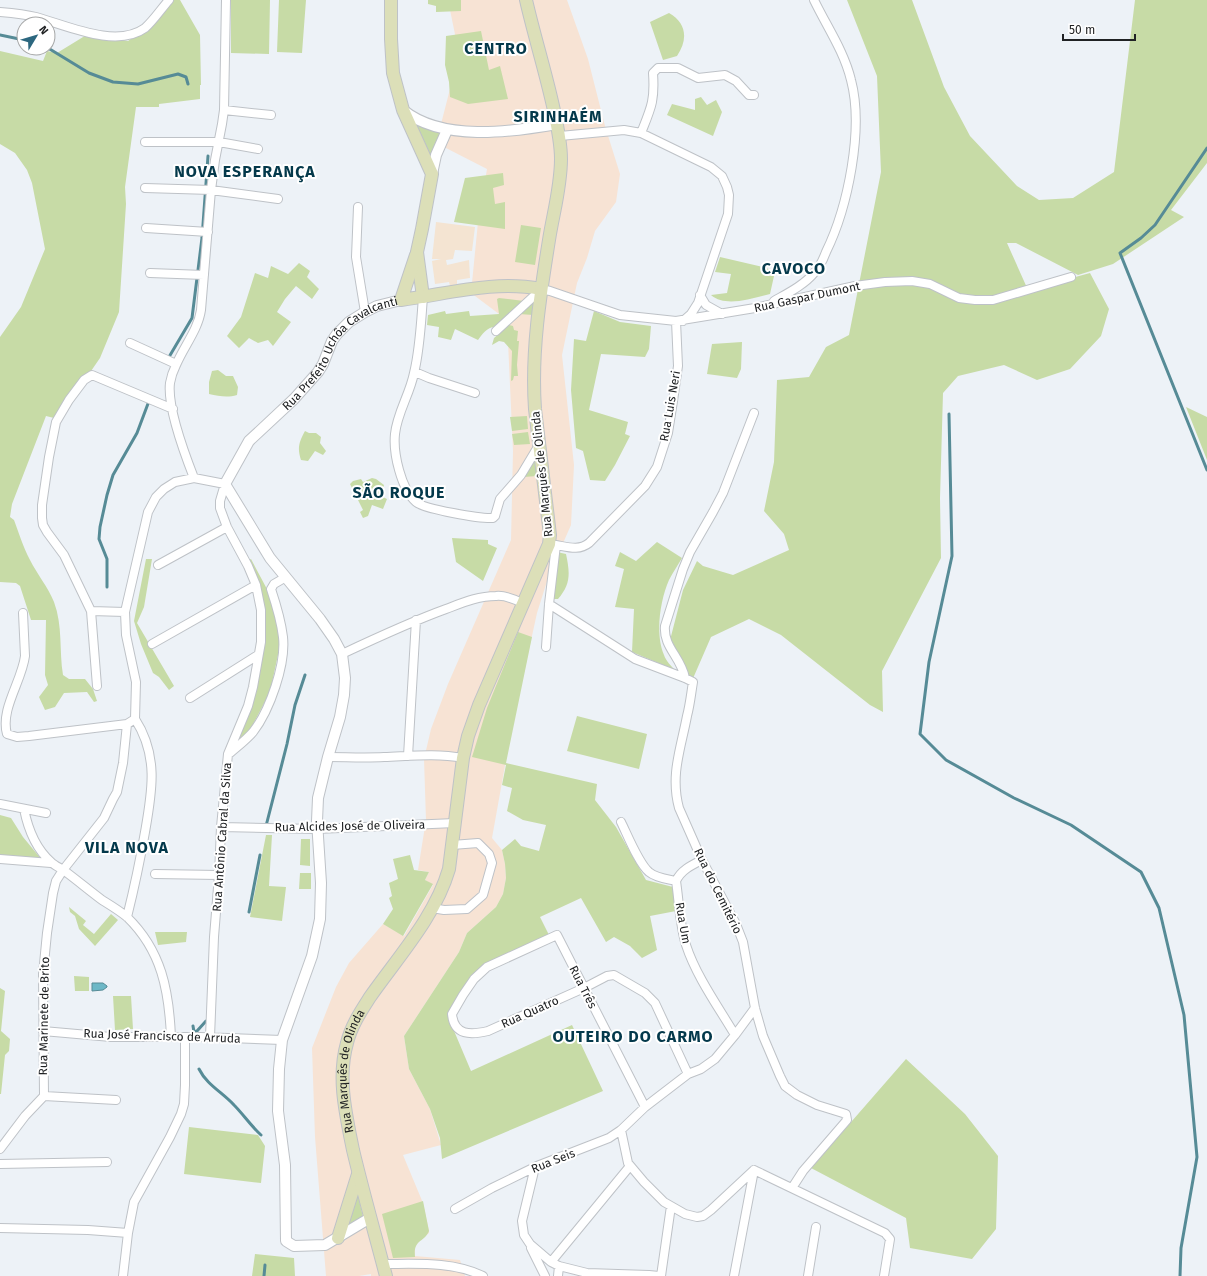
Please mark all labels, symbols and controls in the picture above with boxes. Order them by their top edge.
north arrow [16,16,56,56]
scale bar [1063,16,1135,42]
text: N [36,23,51,37]
text: 50 m [1069,23,1095,37]
district label: CENTRO [464,39,528,58]
district label: SIRINHAÉM [513,106,603,126]
district label: NOVA ESPERANÇA [174,162,316,183]
district label: CAVOCO [762,259,826,278]
street label: Rua Gaspar Dumont [753,279,862,315]
street label: Rua Prefeito Uchôa Cavalcanti [279,294,399,413]
street label: Rua Luis Neri [657,370,683,442]
street label: Rua Marquês de Olinda [528,410,556,538]
district label: SÃO ROQUE [353,483,445,502]
street label: Rua Antônio Cabral da Silva [210,762,234,912]
street label: Rua Alcides José de Oliveira [275,818,425,834]
district label: VILA NOVA [84,838,169,857]
street label: Rua do Cemitério [691,846,745,936]
street label: Rua Um [672,901,694,945]
street label: Rua Marinete de Brito [36,957,52,1075]
street label: Rua Três [566,963,600,1011]
street label: Rua Quatro [499,993,561,1031]
street label: Rua Marquês de Olinda [336,1007,368,1134]
street label: Rua José Francisco de Arruda [83,1026,241,1046]
district label: OUTEIRO DO CARMO [553,1027,713,1046]
street label: Rua Seis [529,1146,577,1176]

